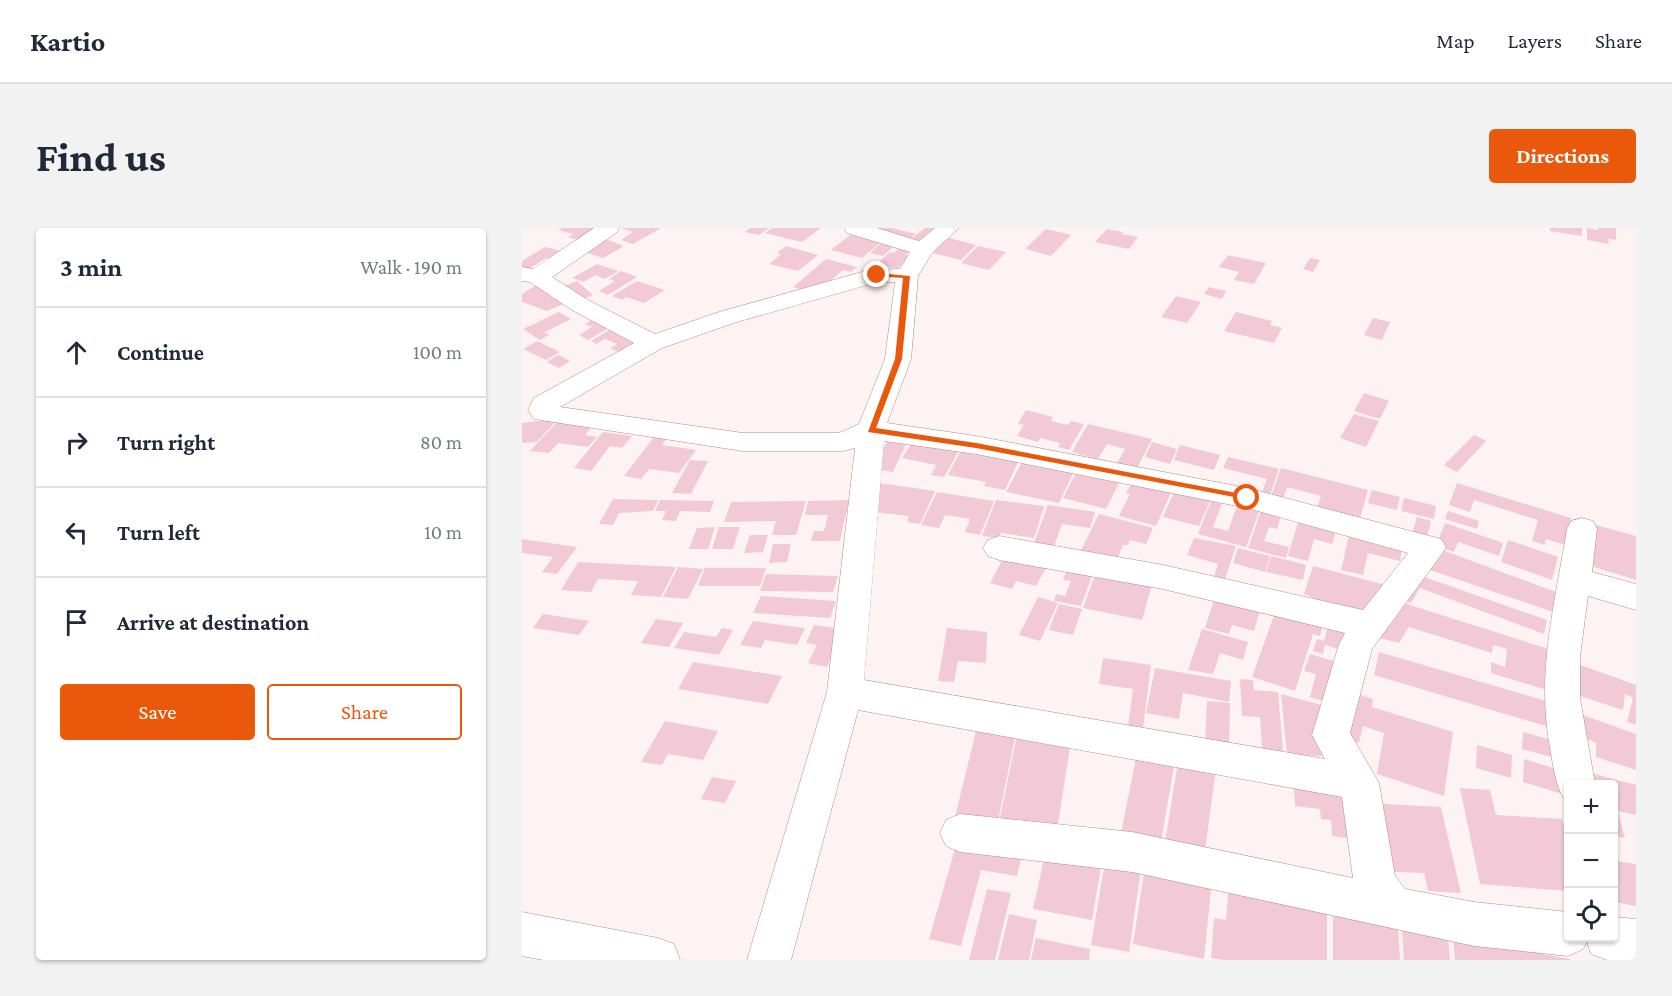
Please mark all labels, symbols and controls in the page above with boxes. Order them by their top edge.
text: Kartio [30,26,105,57]
text: Map [1436,29,1475,53]
text: Layers [1508,29,1562,53]
text: Share [1595,29,1642,53]
button: Directions [1489,129,1636,183]
text: Find us [36,133,166,180]
text: 3 min [60,253,122,282]
text: Walk · 190 m [360,256,462,278]
route end [863,261,889,287]
icon: ahead [60,336,93,369]
text: Continue [117,340,204,365]
text: 100 m [413,341,462,363]
icon: right [60,426,93,459]
text: Turn right [117,430,215,455]
text: 80 m [420,431,462,453]
route start [1233,484,1259,510]
icon: left [60,516,93,549]
text: Turn left [117,520,200,545]
text: 10 m [424,521,462,543]
icon: arrive [60,606,93,639]
text: Arrive at destination [117,610,309,635]
button: Save [60,684,255,740]
button: Share [267,684,462,740]
map controls [1564,780,1618,942]
button: + [1564,780,1618,834]
button: − [1564,834,1618,888]
button: locate [1564,888,1618,942]

